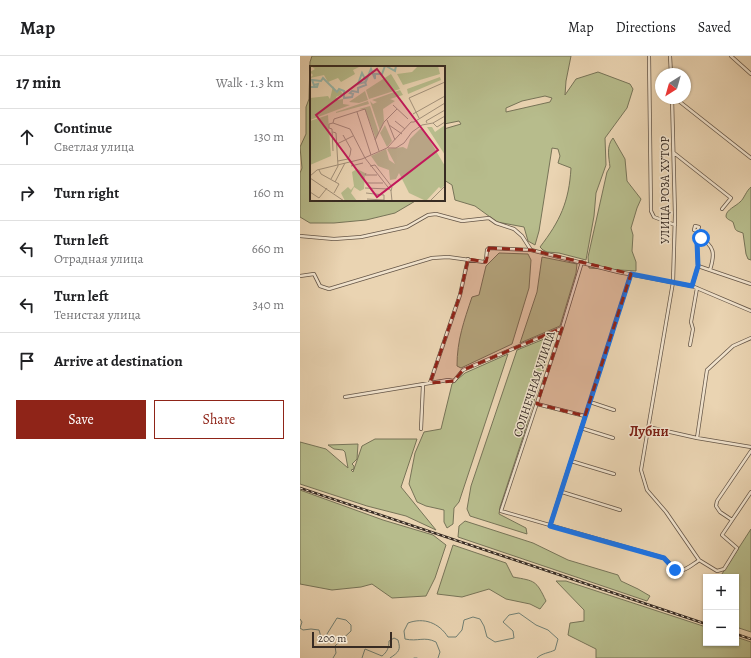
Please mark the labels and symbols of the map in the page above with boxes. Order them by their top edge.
inset map [310,66,445,201]
north arrow [655,68,691,104]
street label: УЛИЦА РОЗА ХУТОР [657,136,673,244]
route start [692,229,710,247]
street label: СОЛНЕЧНАЯ УЛИЦА [509,328,559,439]
district label: Лубни [629,422,669,441]
route end [666,561,684,579]
scale bar [312,630,392,649]

